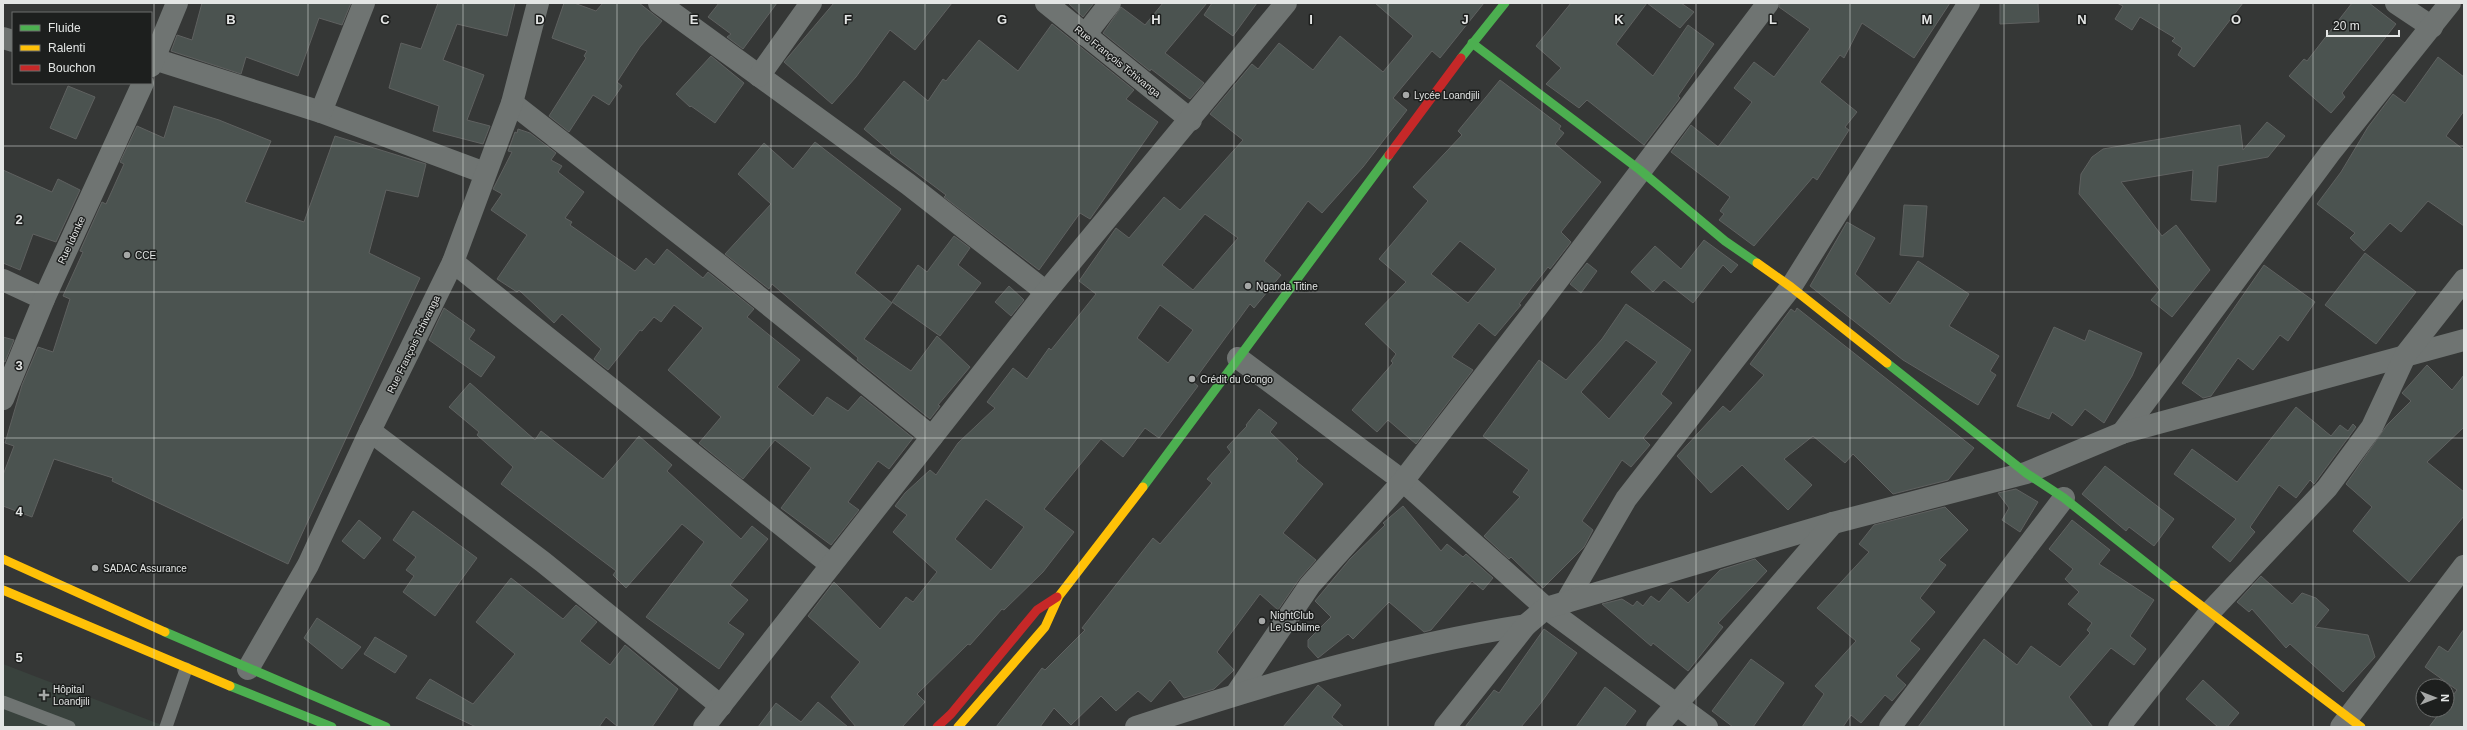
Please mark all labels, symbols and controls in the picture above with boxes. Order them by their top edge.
legend [12,12,152,84]
text: B [226,12,236,27]
text: C [380,12,390,27]
text: D [535,12,545,27]
text: E [690,12,699,27]
text: F [844,12,852,27]
text: G [997,12,1007,27]
text: H [1151,12,1161,27]
text: I [1309,12,1313,27]
text: J [1461,12,1469,27]
text: K [1614,12,1624,27]
text: L [1769,12,1777,27]
text: M [1922,12,1932,27]
text: N [2077,12,2087,27]
text: O [2231,12,2241,27]
scale bar [2327,12,2399,38]
text: 20 m [2333,19,2360,33]
text: Fluide [48,21,81,35]
street label: Rue François Tchivanga [1073,23,1163,100]
text: Ralenti [48,41,85,55]
text: Bouchon [48,61,95,75]
marker: Lycée Loandjili [1401,90,1411,100]
place label: Lycée Loandjili [1414,90,1480,101]
text: 2 [15,212,23,227]
street label: Rue Idonke [56,214,87,266]
marker: CCE [122,250,132,260]
place label: CCE [135,250,156,261]
marker: Nganda Titine [1243,281,1253,291]
place label: Nganda Titine [1256,281,1318,292]
street label: Rue François Tchivanga [385,293,442,395]
text: 3 [15,358,23,373]
marker: Crédit du Congo [1187,374,1197,384]
place label: Crédit du Congo [1200,374,1273,385]
text: 4 [15,504,23,519]
marker: SADAC Assurance [90,563,100,573]
place label: SADAC Assurance [103,563,187,574]
place label: NightClub Le Sublime [1270,610,1320,633]
marker: NightClub Le Sublime [1257,616,1267,626]
text: 5 [15,650,23,665]
north arrow [2415,678,2455,718]
place label: Hôpital Loandjili [53,684,90,707]
marker: Hôpital Loandjili [38,689,50,701]
text: N [2439,694,2451,702]

